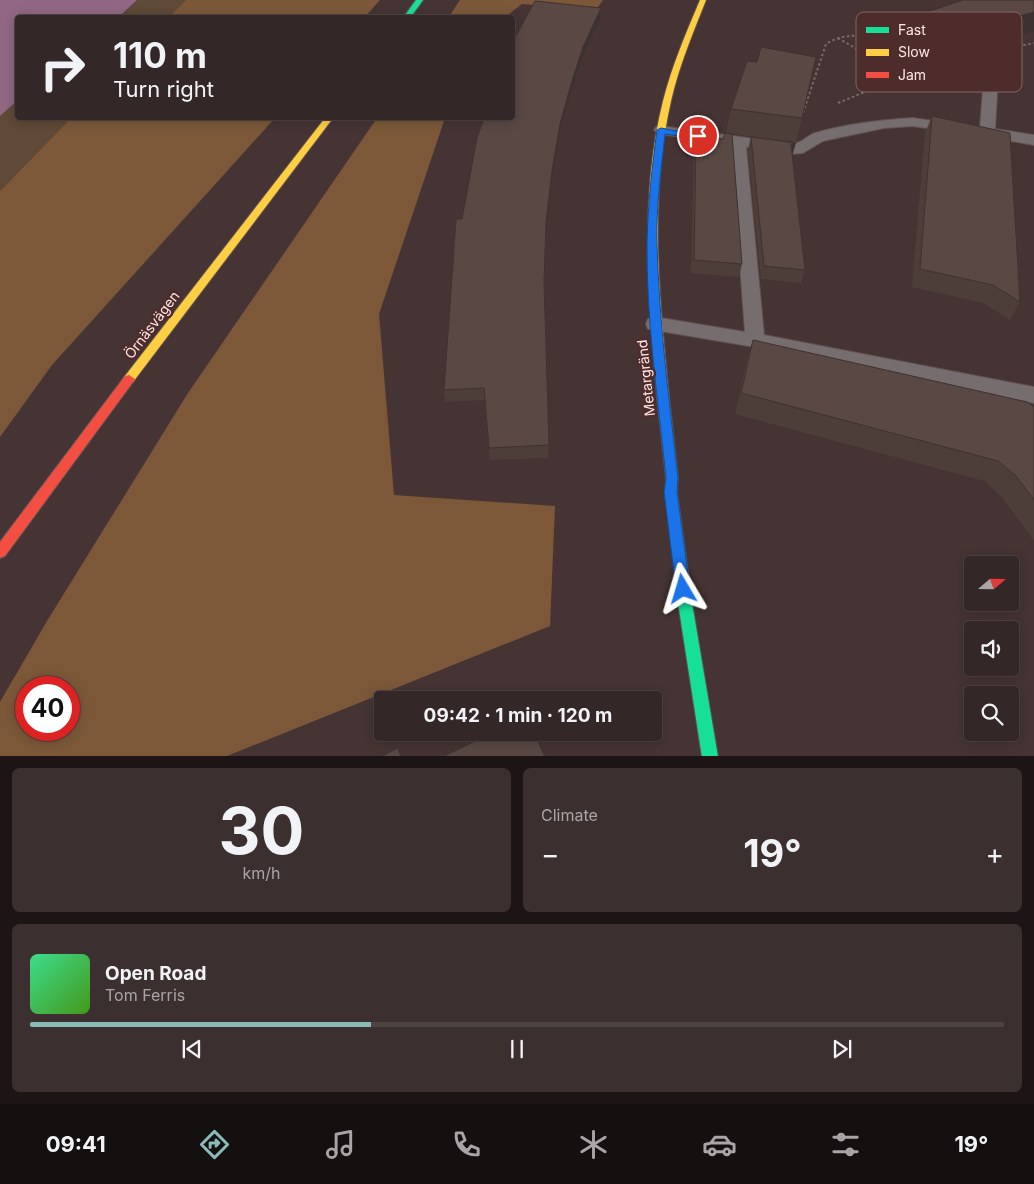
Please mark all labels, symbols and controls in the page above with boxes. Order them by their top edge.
legend [856,12,1022,92]
text: Fast [898,21,926,38]
text: 110 m [113,34,207,76]
icon: right [30,35,95,100]
text: Slow [898,43,930,60]
text: Jam [898,66,926,83]
text: Turn right [113,76,214,102]
pin [677,115,719,157]
icon: arrive [684,122,712,150]
street label: Örnäsvägen [121,287,183,362]
street label: Metargränd [633,339,658,417]
north arrow [964,556,1019,611]
map controls [964,556,1019,741]
position arrow [656,562,708,614]
button: sound [964,621,1019,676]
speed limit sign: 40 [15,676,80,741]
button: search [964,686,1019,741]
text: 09:42 · 1 min · 120 m [424,704,612,727]
text: 30 [219,791,304,870]
text: Climate [541,805,598,825]
text: 19° [743,830,802,876]
text: − [541,837,560,871]
text: + [985,837,1004,871]
text: km/h [242,863,281,883]
text: Open Road [105,962,206,985]
text: Tom Ferris [105,985,185,1005]
icon: previous [178,1035,206,1063]
icon: pause [503,1035,531,1063]
icon: next [828,1035,856,1063]
icon: directions [197,1127,232,1162]
icon: music [323,1127,358,1162]
icon: phone [449,1127,484,1162]
icon: climate [576,1127,611,1162]
icon: car [702,1127,737,1162]
icon: filters [828,1127,863,1162]
text: 09:41 [46,1131,106,1157]
text: 19° [954,1131,988,1157]

